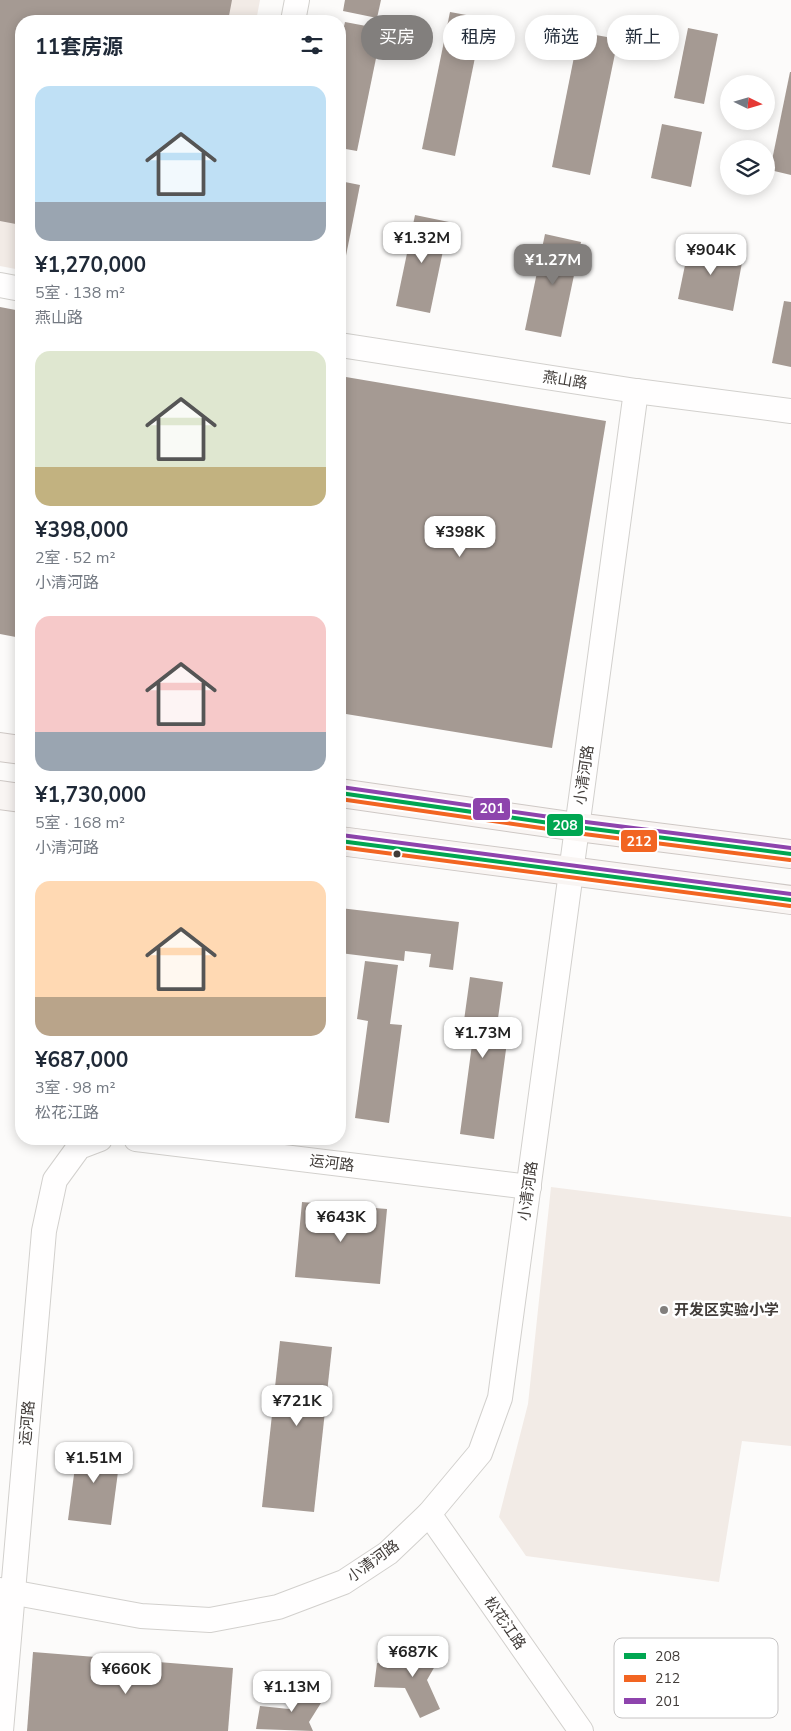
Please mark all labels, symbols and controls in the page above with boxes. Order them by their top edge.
chip: 买房 [361,15,433,60]
chip: 租房 [443,15,515,60]
chip: 筛选 [525,15,597,60]
chip: 新上 [607,15,679,60]
icon: filters [298,31,326,59]
text: 11套房源 [35,33,123,61]
north arrow [720,75,775,130]
map controls [720,75,775,195]
icon: home [136,119,226,209]
button: layers [720,140,775,195]
pin: ¥1.32M [381,222,463,264]
text: ¥1.32M [394,227,450,249]
pin: ¥904K [676,234,746,276]
text: ¥904K [686,239,736,261]
pin: ¥1.27M [512,244,594,286]
text: ¥1.27M [525,249,581,271]
text: ¥1,270,000 [35,251,146,279]
text: 5室 · 138 m² [35,282,125,304]
text: 燕山路 [35,307,83,329]
street label: 燕山路 [541,367,589,393]
icon: home [136,384,226,474]
text: ¥398,000 [35,516,128,544]
pin: ¥398K [425,516,495,558]
text: ¥398K [435,521,485,543]
text: 2室 · 52 m² [35,547,116,569]
text: 小清河路 [35,572,99,594]
icon: home [136,649,226,739]
street label: 小清河路 [570,744,598,806]
text: ¥1,730,000 [35,781,146,809]
line badge: 201 [472,797,511,821]
text: 201 [479,799,505,818]
text: 5室 · 168 m² [35,812,125,834]
line badge: 208 [546,813,584,837]
text: 208 [552,816,578,835]
line badge: 212 [620,829,658,853]
text: 212 [626,832,652,851]
text: 小清河路 [35,837,99,859]
unlabelled marker [392,849,402,859]
icon: home [136,914,226,1004]
pin: ¥1.73M [442,1016,524,1059]
text: ¥1.73M [455,1022,511,1044]
text: ¥687,000 [35,1046,128,1074]
text: 3室 · 98 m² [35,1077,116,1099]
text: 松花江路 [35,1102,99,1124]
street label: 运河路 [308,1150,356,1176]
street label: 小清河路 [514,1160,542,1222]
pin: ¥643K [306,1200,376,1243]
text: ¥643K [316,1206,366,1228]
place label: 开发区实验小学 [674,1300,779,1320]
marker: 开发区实验小学 [658,1304,670,1316]
pin: ¥721K [262,1384,332,1427]
text: ¥721K [272,1390,322,1412]
street label: 运河路 [15,1400,39,1446]
pin: ¥1.51M [53,1442,135,1484]
text: ¥1.51M [66,1447,122,1469]
street label: 小清河路 [343,1535,403,1587]
street label: 松花江路 [480,1593,530,1653]
pin: ¥687K [378,1636,448,1678]
legend [614,1638,778,1718]
text: ¥687K [388,1641,438,1663]
text: 208 [655,1647,680,1666]
pin: ¥660K [91,1652,161,1695]
text: ¥660K [101,1658,151,1680]
text: 212 [655,1669,680,1688]
pin: ¥1.13M [251,1670,333,1713]
text: ¥1.13M [264,1676,320,1698]
text: 201 [655,1692,680,1711]

